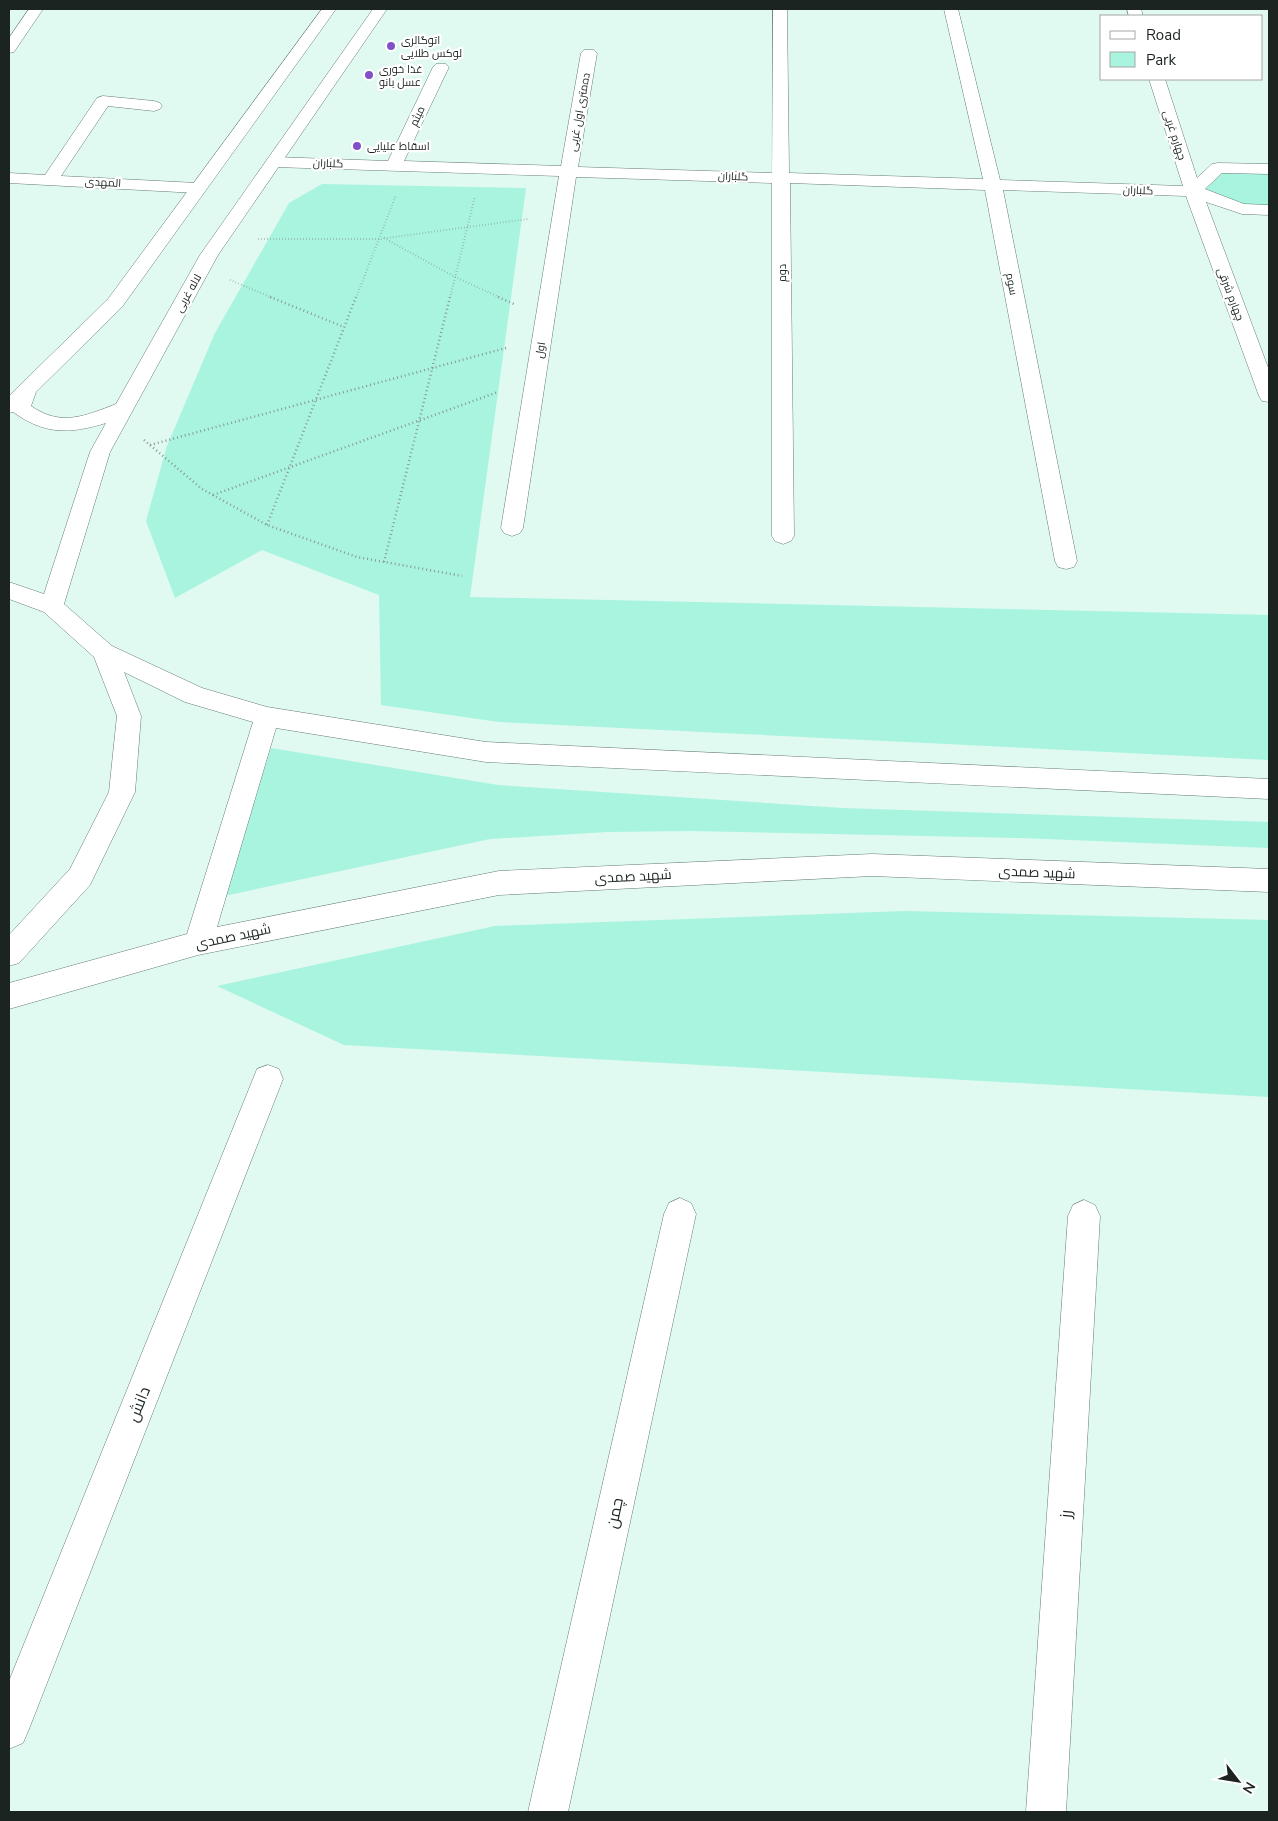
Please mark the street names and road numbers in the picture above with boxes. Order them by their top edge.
street label: ده‌متری اول غربی [565,72,594,153]
street label: میثم [406,104,429,129]
street label: چهارم غربی [1159,108,1190,162]
street label: گلباران [312,155,343,172]
street label: گلباران [717,168,748,185]
street label: المهدی [84,174,122,191]
street label: گلباران [1122,182,1153,199]
street label: دوم [775,264,790,282]
street label: چهارم شرقی [1214,266,1248,323]
street label: لاله غربی [172,271,205,315]
street label: سوم [1002,272,1021,296]
street label: اول [532,341,549,359]
street label: شهید صمدی [998,862,1076,883]
street label: شهید صمدی [594,865,672,888]
street label: شهید صمدی [193,919,273,954]
street label: دانش [122,1383,156,1425]
street label: چمن [601,1496,629,1531]
street label: رز [1055,1509,1077,1520]

